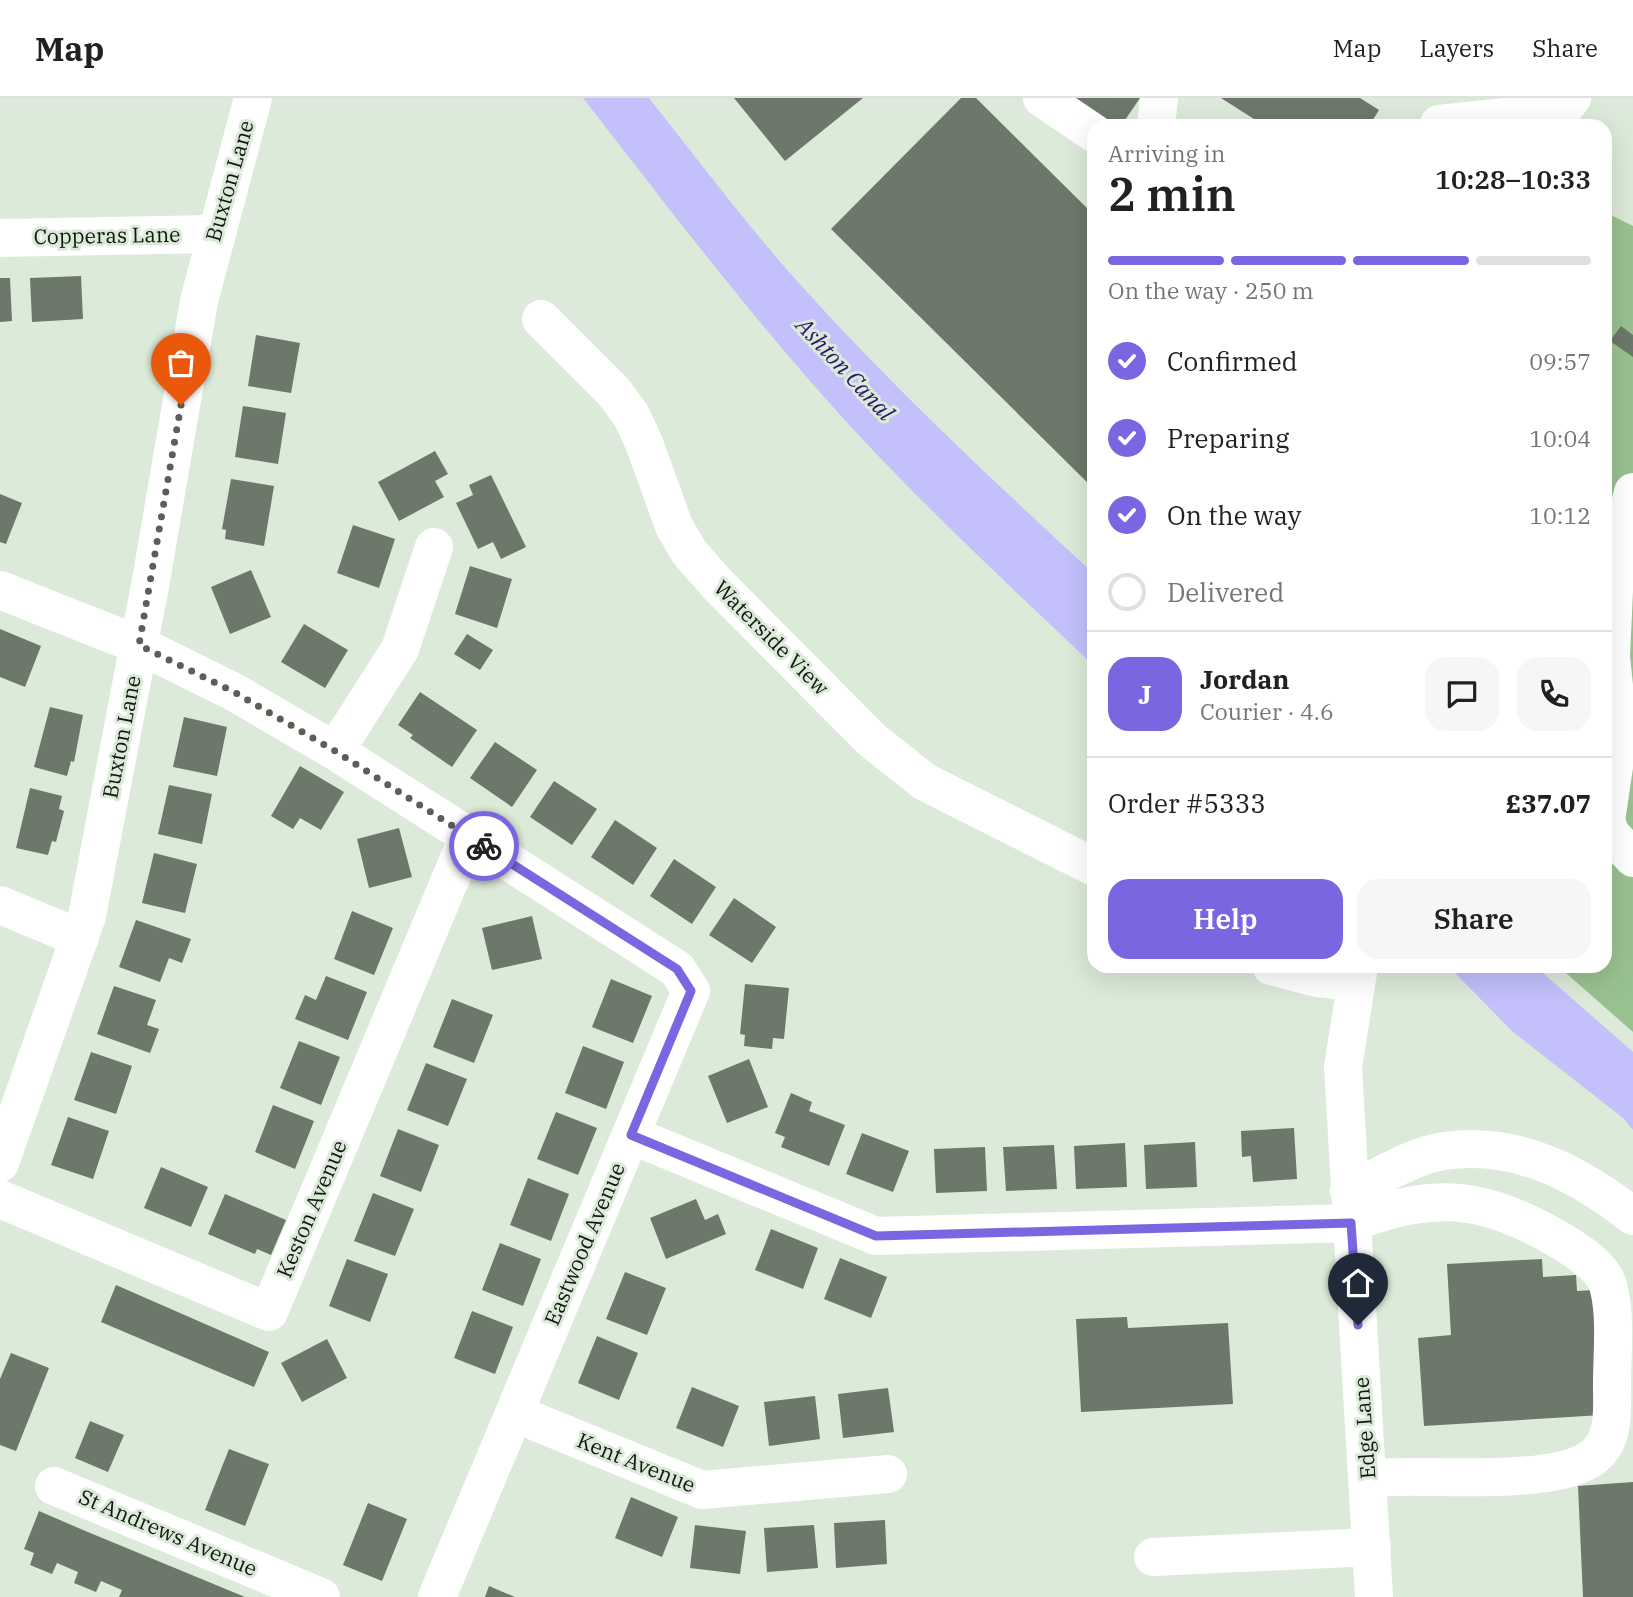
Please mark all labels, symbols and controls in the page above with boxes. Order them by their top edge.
text: Map [35,27,104,70]
text: Map [1333,32,1381,64]
text: Layers [1419,32,1494,64]
text: Share [1532,32,1598,64]
street label: Buxton Lane [198,117,260,245]
text: Arriving in [1108,138,1225,168]
text: 10:28–10:33 [1435,162,1591,196]
text: 2 min [1108,164,1236,224]
street label: Copperas Lane [33,220,181,250]
text: On the way · 250 m [1108,275,1314,305]
water label: Ashton Canal [789,309,902,427]
pin [151,333,211,405]
icon: check [1108,342,1146,380]
icon: bag [162,344,200,382]
text: Confirmed [1167,344,1298,378]
text: 09:57 [1529,346,1591,376]
icon: check [1108,419,1146,457]
text: Preparing [1167,421,1289,455]
text: 10:04 [1529,423,1591,453]
icon: check [1108,496,1146,534]
text: On the way [1167,498,1301,532]
text: 10:12 [1529,500,1591,530]
street label: Waterside View [708,574,836,701]
text: Delivered [1167,575,1284,609]
button: chat [1425,657,1499,731]
button: phone [1517,657,1591,731]
text: Jordan [1200,662,1290,696]
street label: Buxton Lane [95,673,147,801]
text: J [1138,677,1152,711]
text: Courier · 4.6 [1200,696,1334,726]
text: Order #5333 [1108,786,1266,820]
text: £37.07 [1506,786,1591,820]
courier [449,811,519,881]
icon: bike [465,827,503,865]
button: Help [1108,879,1343,959]
button: Share [1357,879,1591,959]
street label: Keston Avenue [269,1135,353,1282]
street label: Eastwood Avenue [537,1158,631,1329]
pin [1328,1253,1388,1325]
icon: home [1339,1264,1377,1302]
street label: Edge Lane [1346,1376,1382,1480]
street label: Kent Avenue [573,1426,700,1498]
street label: St Andrews Avenue [75,1482,262,1582]

